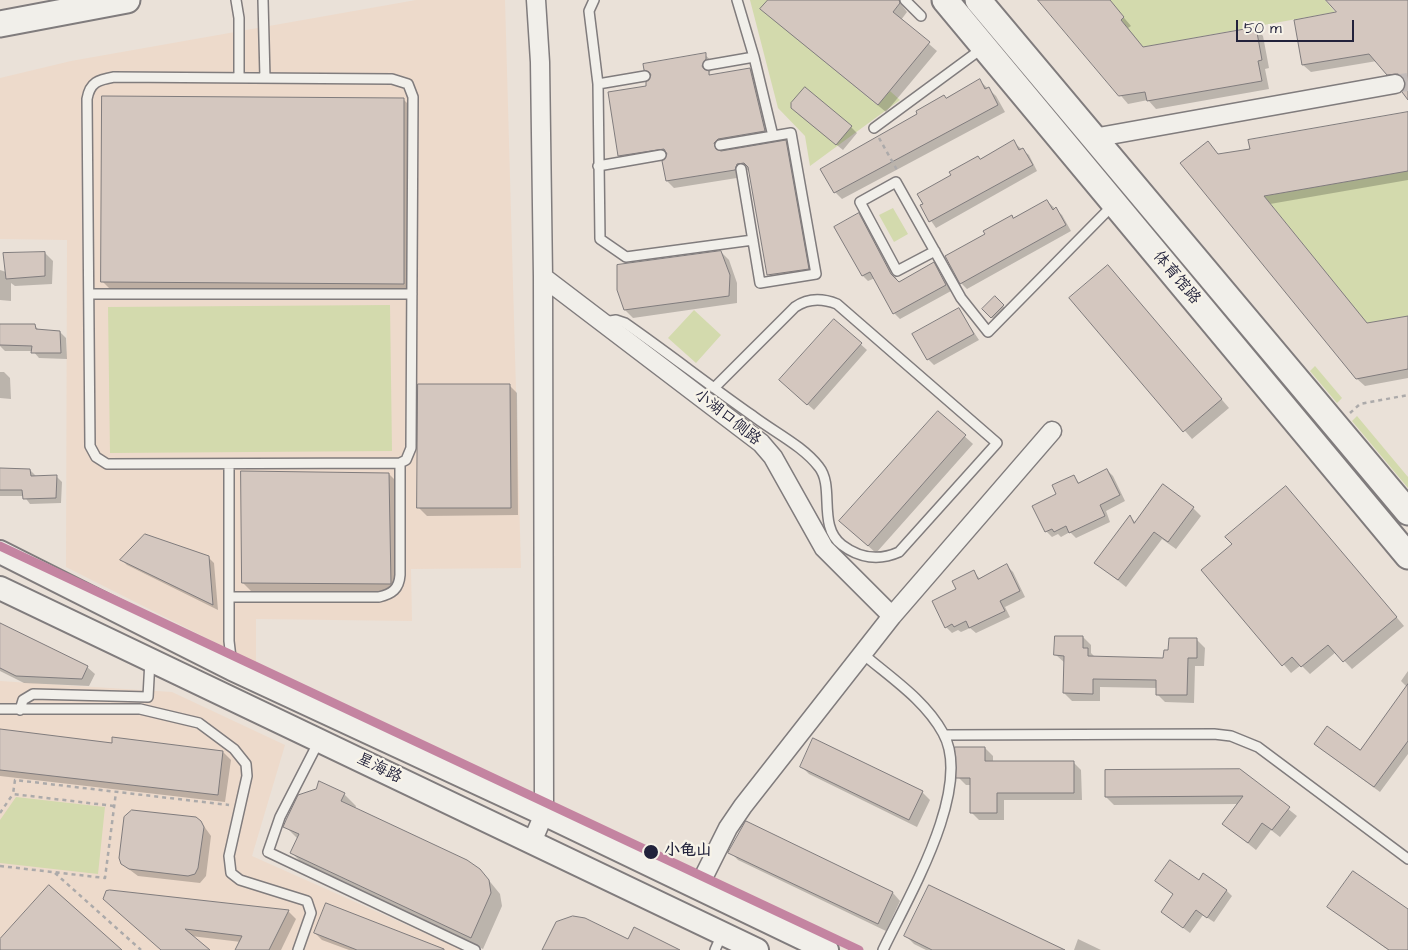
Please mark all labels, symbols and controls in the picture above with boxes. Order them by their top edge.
scale bar [1238,10,1356,42]
text: 50 m [1244,18,1282,39]
street label: 体育馆路 [1148,247,1204,309]
street label: 小湖口侧路 [690,386,764,450]
street label: 星海路 [353,750,405,788]
place label: 小龟山 [664,842,712,862]
marker: 小龟山 [642,843,660,861]

